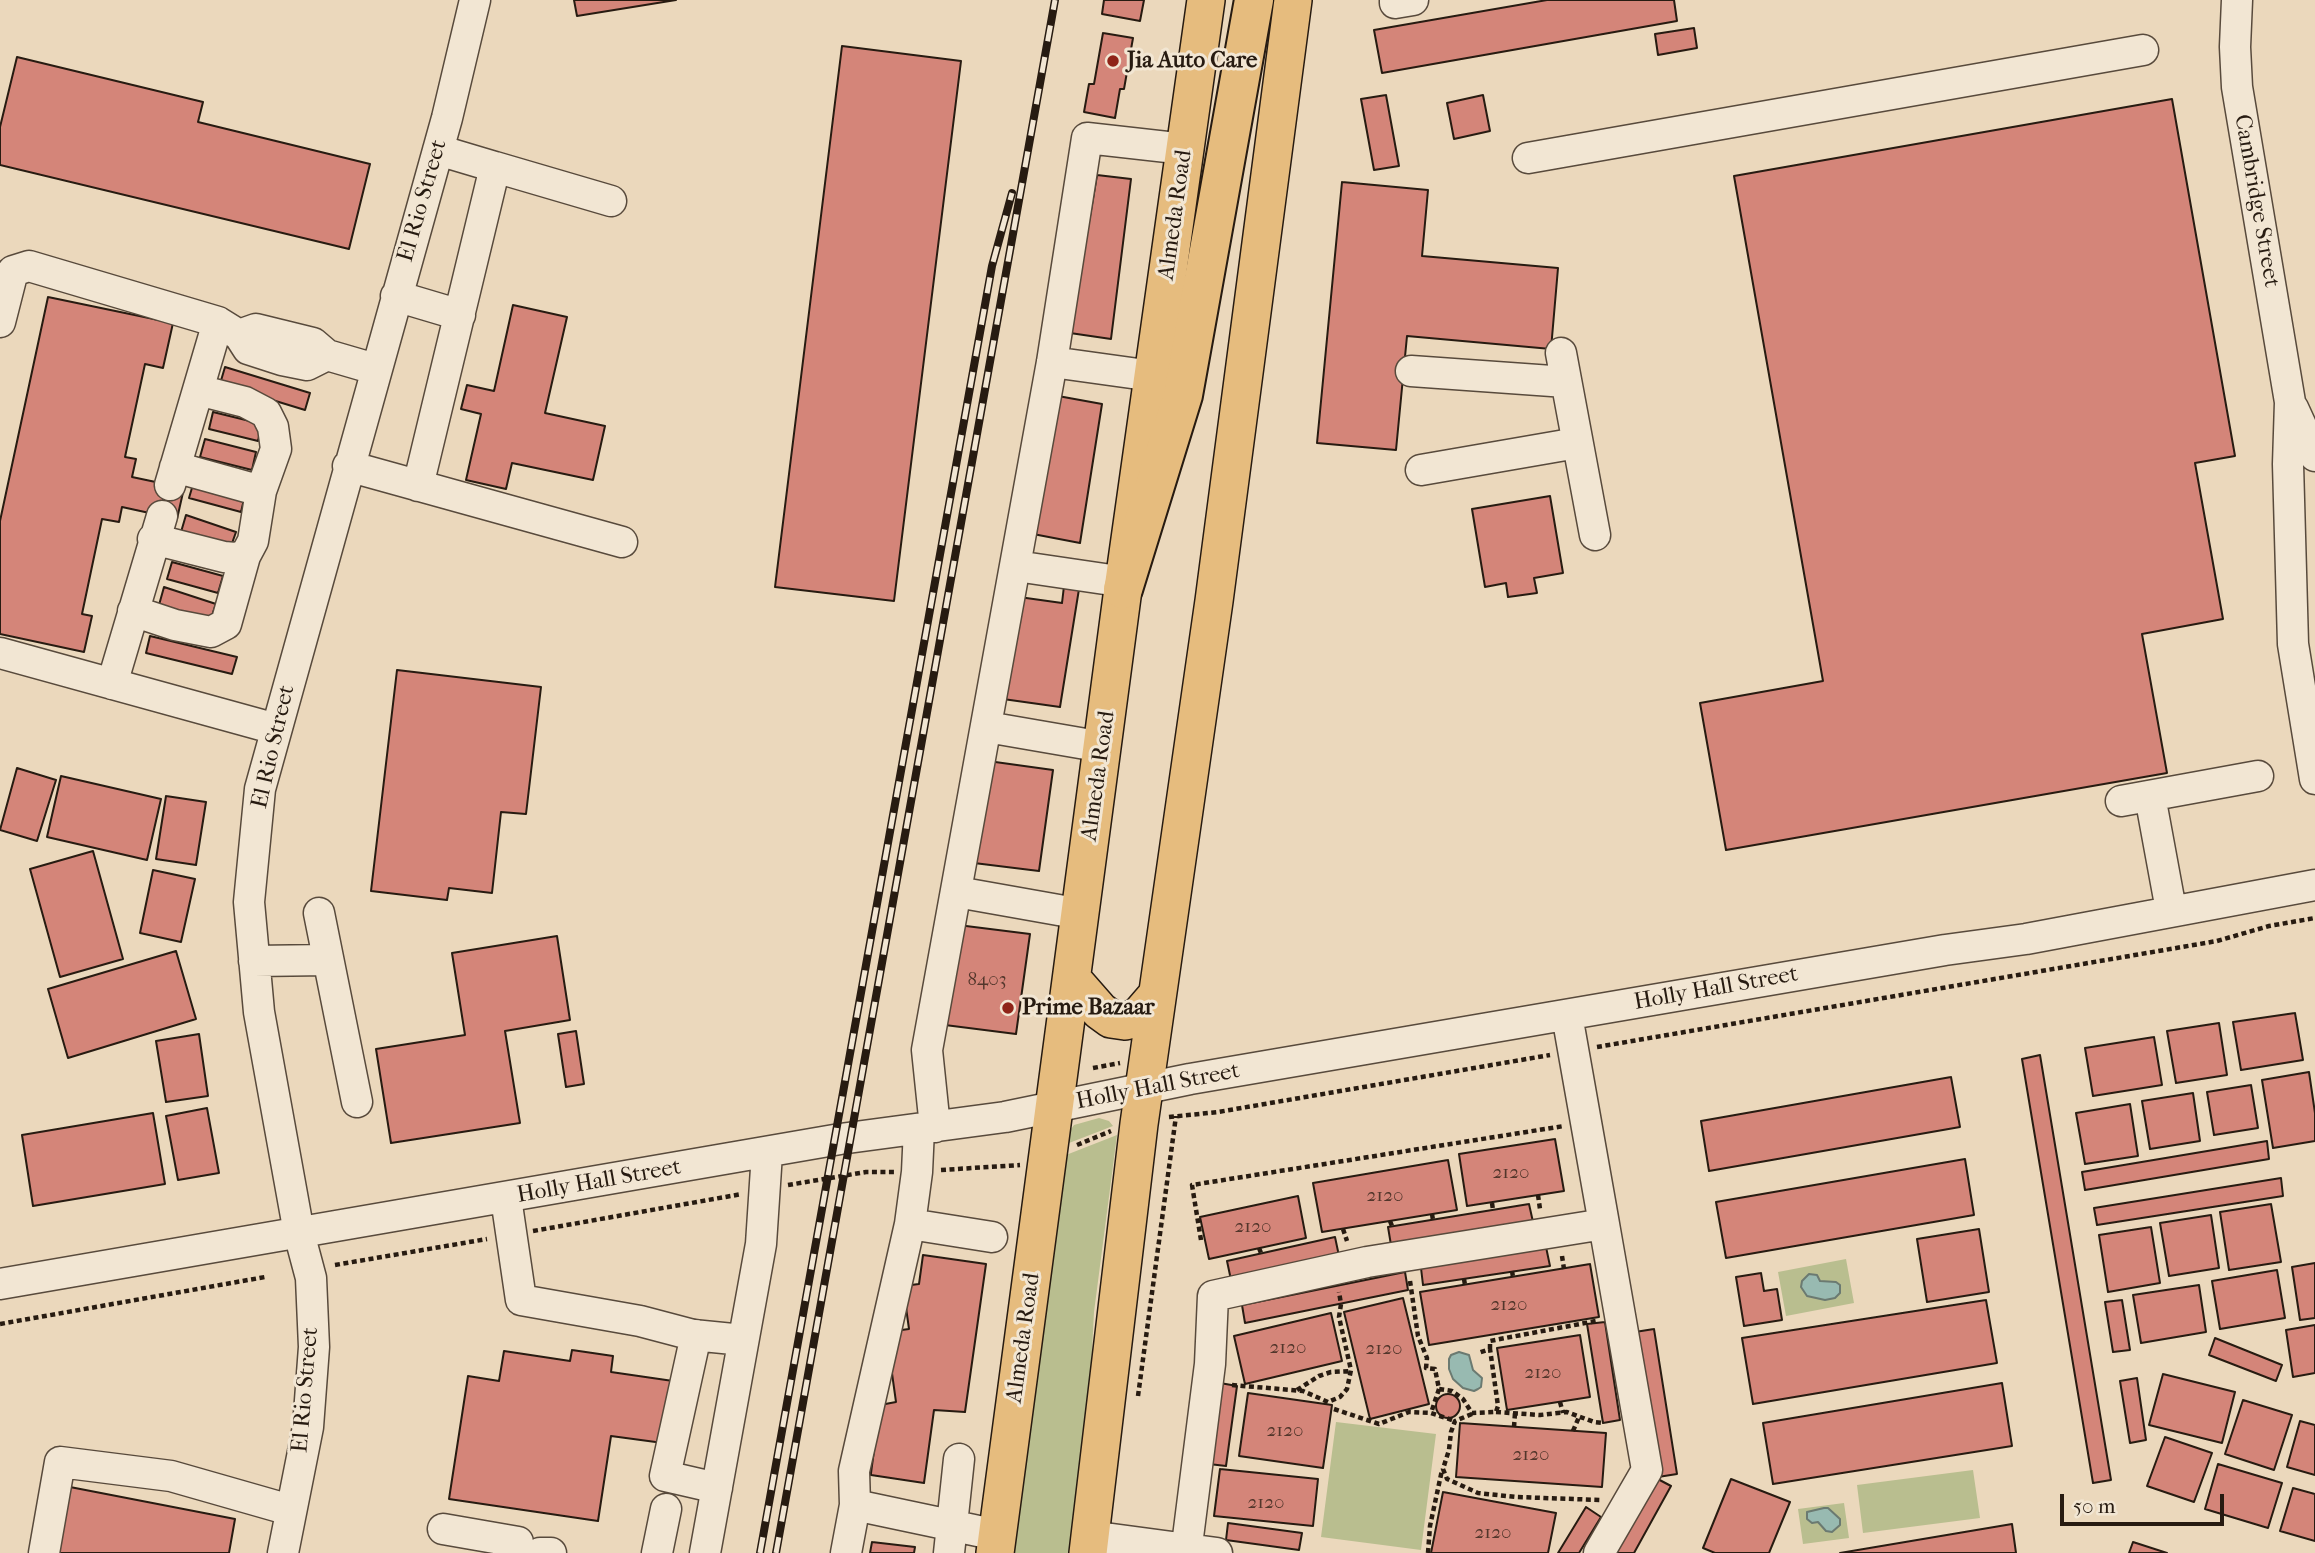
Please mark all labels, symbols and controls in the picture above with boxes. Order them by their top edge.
place label: Jia Auto Care [1127,47,1257,75]
marker: Jia Auto Care [1105,53,1121,69]
street label: Cambridge Street [2227,112,2285,290]
street label: El Rio Street [392,137,454,265]
street label: Almeda Road [1153,148,1199,282]
street label: El Rio Street [246,683,302,811]
street label: Almeda Road [1076,709,1122,843]
street label: Holly Hall Street [1632,961,1800,1017]
house number: 8403 [968,969,1006,991]
place label: Prime Bazaar [1022,994,1155,1022]
marker: Prime Bazaar [1000,1000,1016,1016]
street label: Holly Hall Street [1074,1058,1242,1116]
street label: Holly Hall Street [515,1154,683,1210]
house number: 2120 [1493,1162,1529,1184]
house number: 2120 [1367,1185,1403,1207]
house number: 2120 [1235,1216,1271,1238]
street label: Almeda Road [1001,1271,1047,1405]
house number: 2120 [1491,1294,1527,1316]
street label: El Rio Street [287,1326,325,1454]
house number: 2120 [1270,1337,1306,1359]
house number: 2120 [1366,1338,1402,1360]
house number: 2120 [1525,1362,1561,1384]
house number: 2120 [1267,1420,1303,1442]
house number: 2120 [1513,1444,1549,1466]
scale bar [2063,1480,2228,1524]
house number: 2120 [1248,1492,1284,1514]
text: 50 m [2073,1494,2116,1518]
house number: 2120 [1475,1522,1511,1544]

